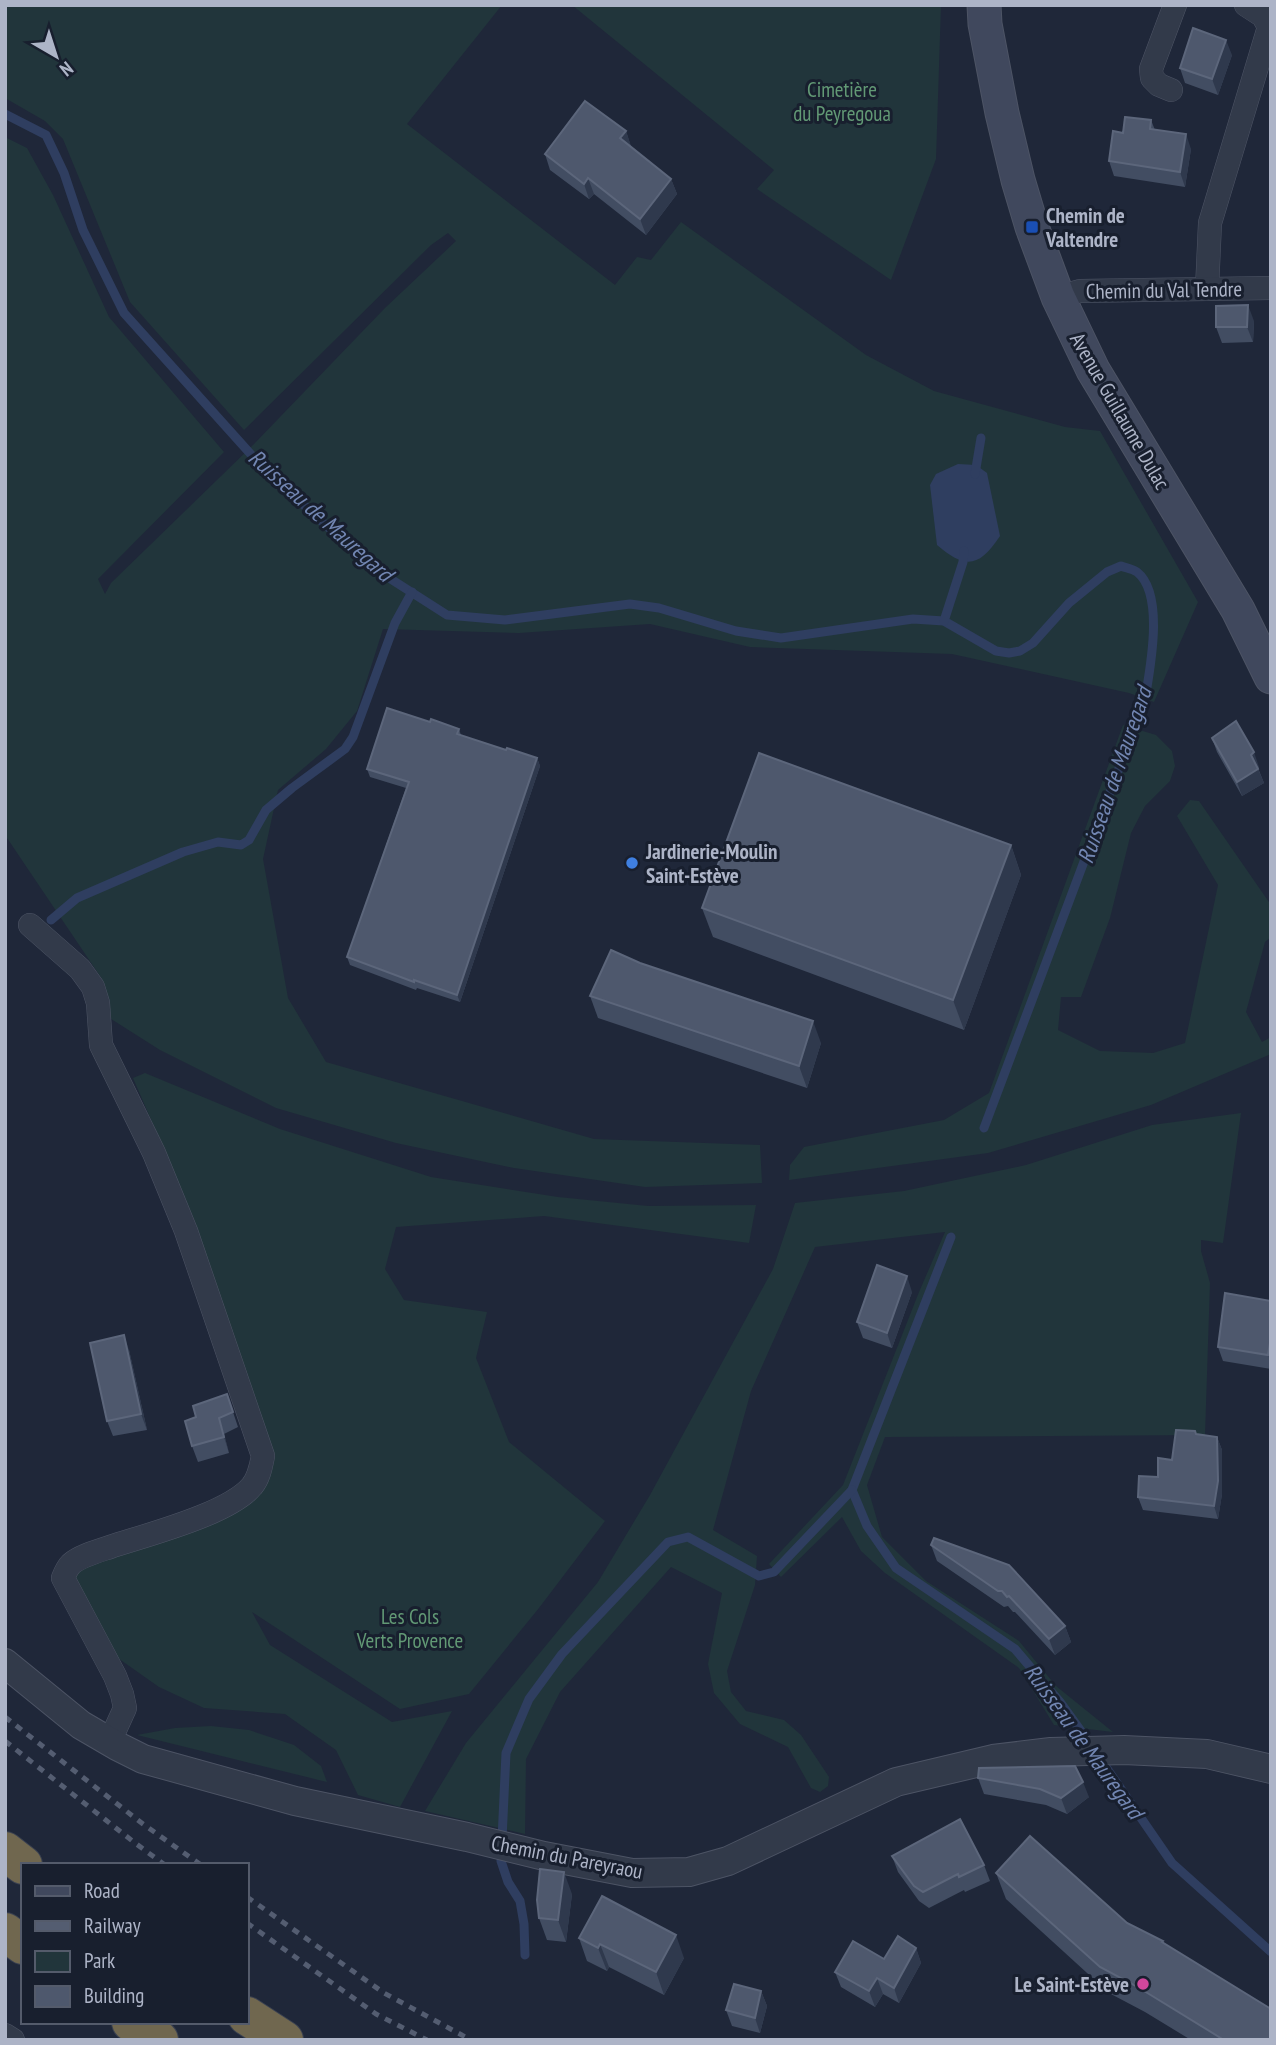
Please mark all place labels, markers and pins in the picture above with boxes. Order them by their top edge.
place label: Chemin de Valtendre [1045,202,1125,253]
marker: Chemin de Valtendre [1024,219,1040,235]
place label: Jardinerie-Moulin Saint-Estève [645,838,777,889]
marker: Jardinerie-Moulin Saint-Estève [624,855,640,871]
place label: Le Saint-Estève [1015,1971,1129,1998]
marker: Le Saint-Estève [1135,1976,1151,1992]

